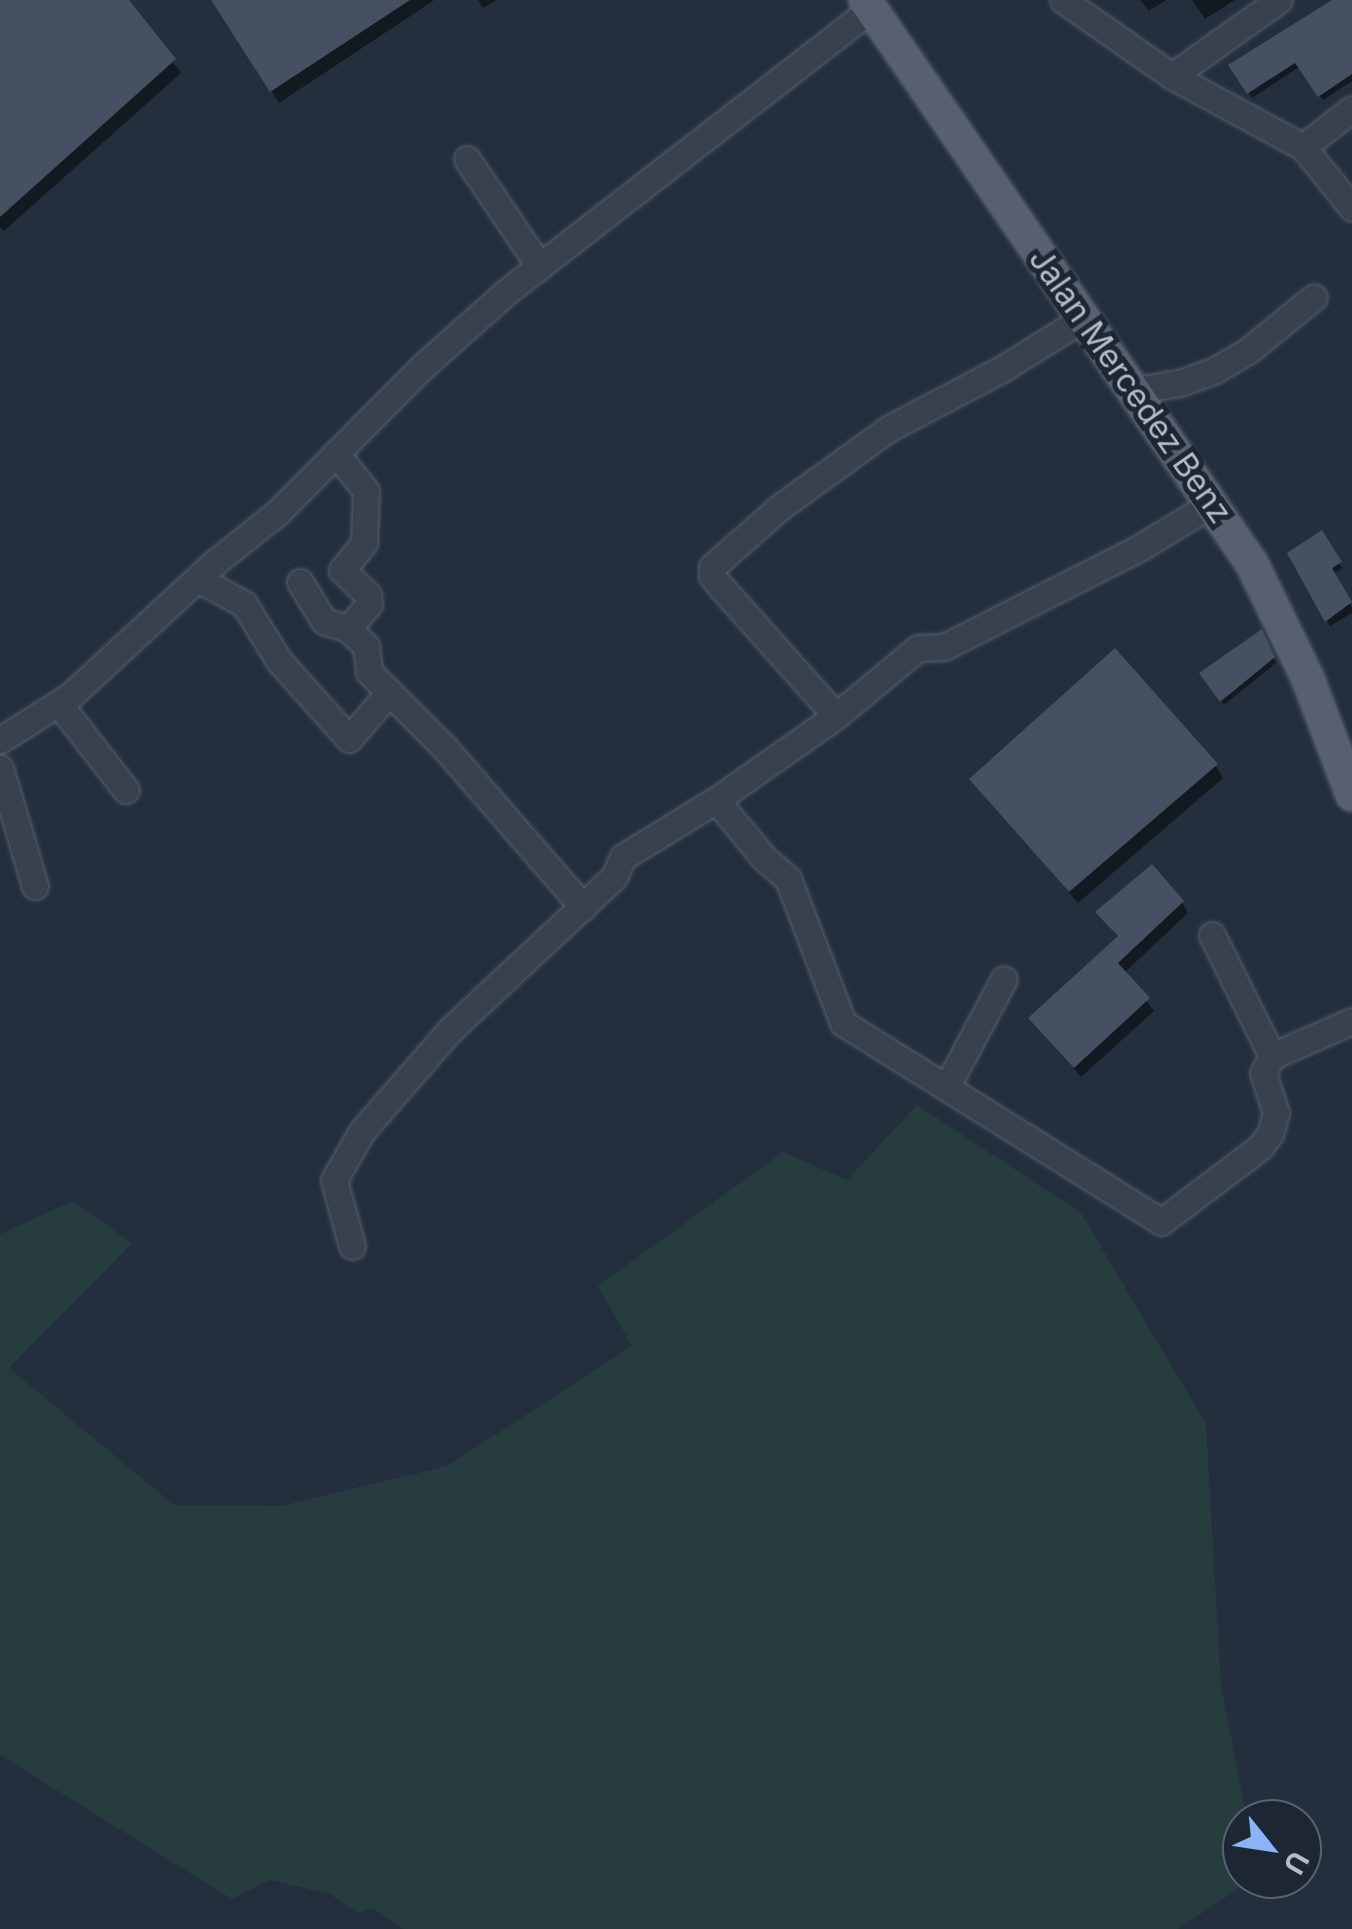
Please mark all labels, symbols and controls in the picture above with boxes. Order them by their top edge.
street label: Jalan Mercedez Benz [1021,241,1239,531]
north arrow [1222,1799,1322,1899]
text: U [1276,1846,1316,1880]

